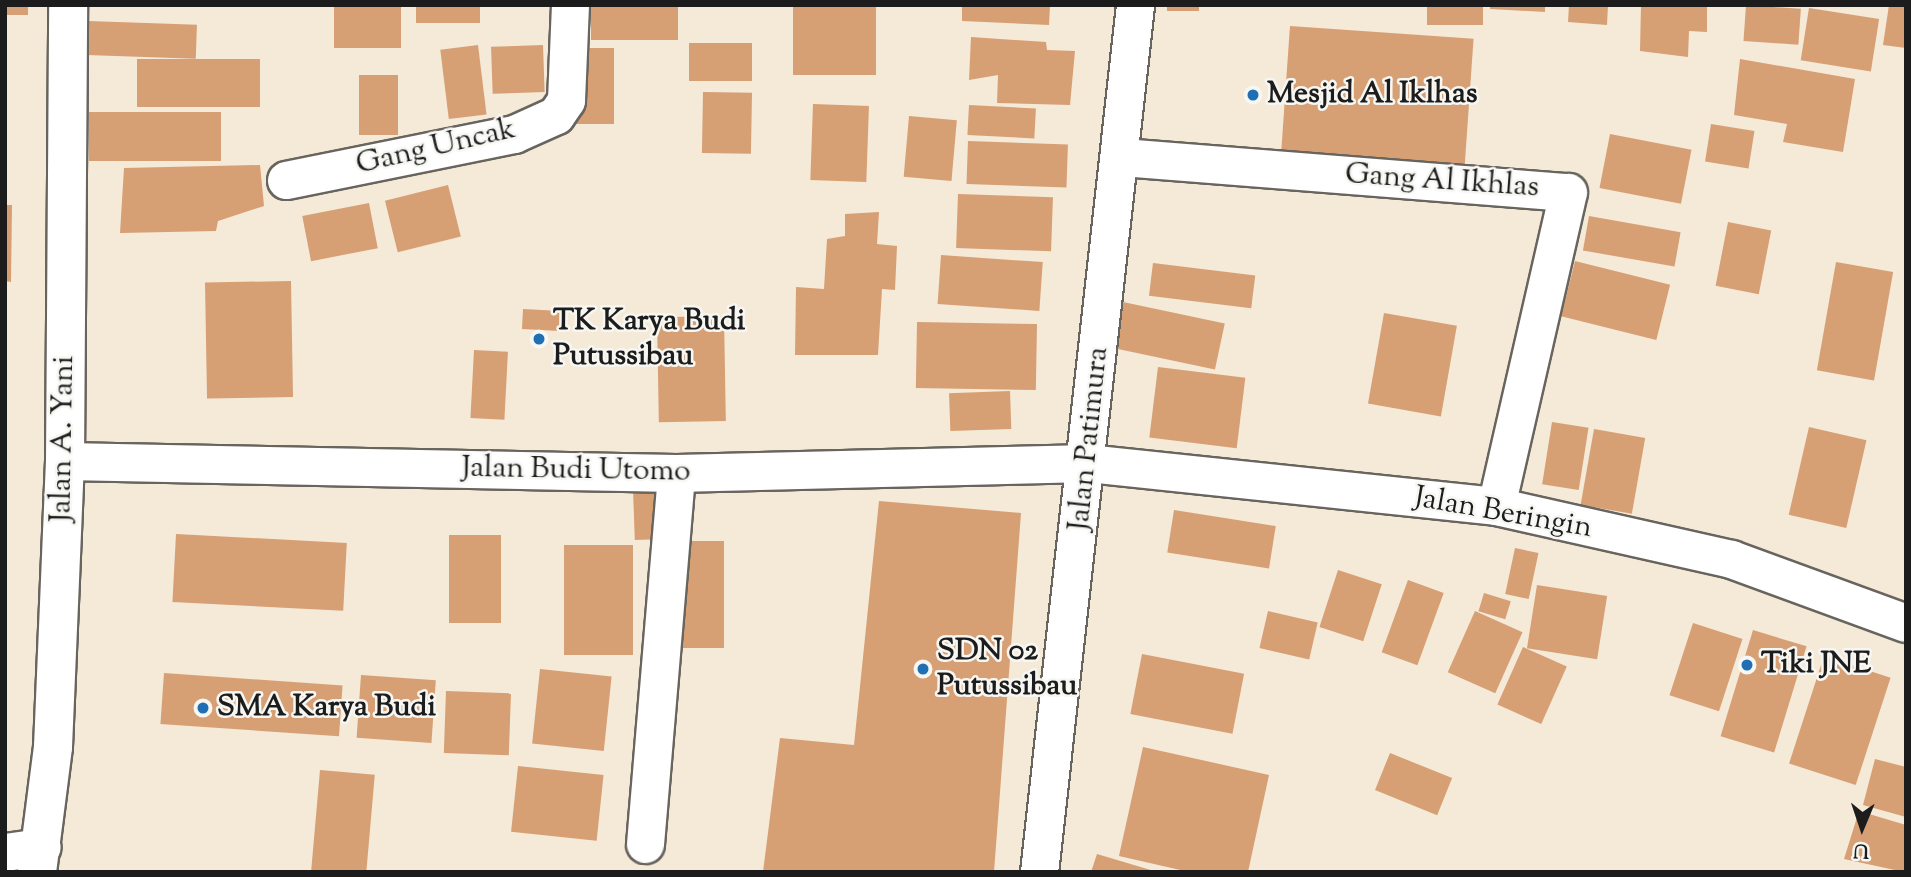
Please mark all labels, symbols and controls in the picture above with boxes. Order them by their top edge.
place label: Mesjid Al Iklhas [1267,77,1478,113]
marker: Mesjid Al Iklhas [1245,87,1261,103]
street label: Gang Uncak [353,112,519,184]
street label: Gang Al Ikhlas [1344,157,1540,207]
place label: TK Karya Budi Putussibau [553,304,745,374]
marker: TK Karya Budi Putussibau [531,331,547,347]
street label: Jalan Patimura [1062,345,1118,533]
street label: Jalan A. Yani [45,355,83,523]
street label: Jalan Budi Utomo [461,451,691,491]
street label: Jalan Beringin [1411,481,1595,547]
place label: SDN 02 Putussibau [937,634,1077,704]
place label: Tiki JNE [1761,647,1871,683]
marker: Tiki JNE [1739,657,1755,673]
marker: SDN 02 Putussibau [915,661,931,677]
place label: SMA Karya Budi [217,690,436,726]
marker: SMA Karya Budi [195,700,211,716]
north arrow [1827,793,1897,863]
text: U [1853,836,1869,863]

